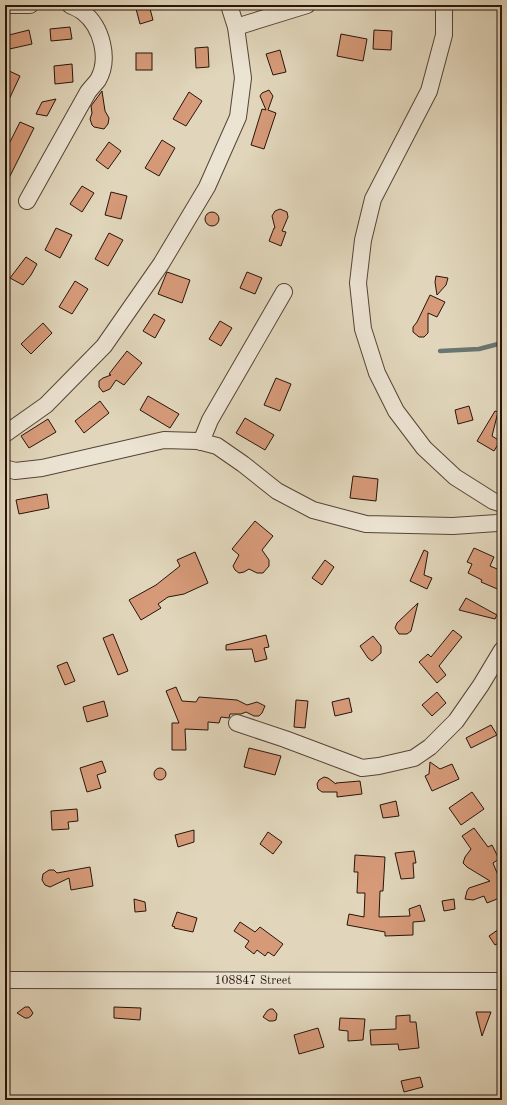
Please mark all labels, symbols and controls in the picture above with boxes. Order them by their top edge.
street label: 108847 Street [215,975,291,987]

